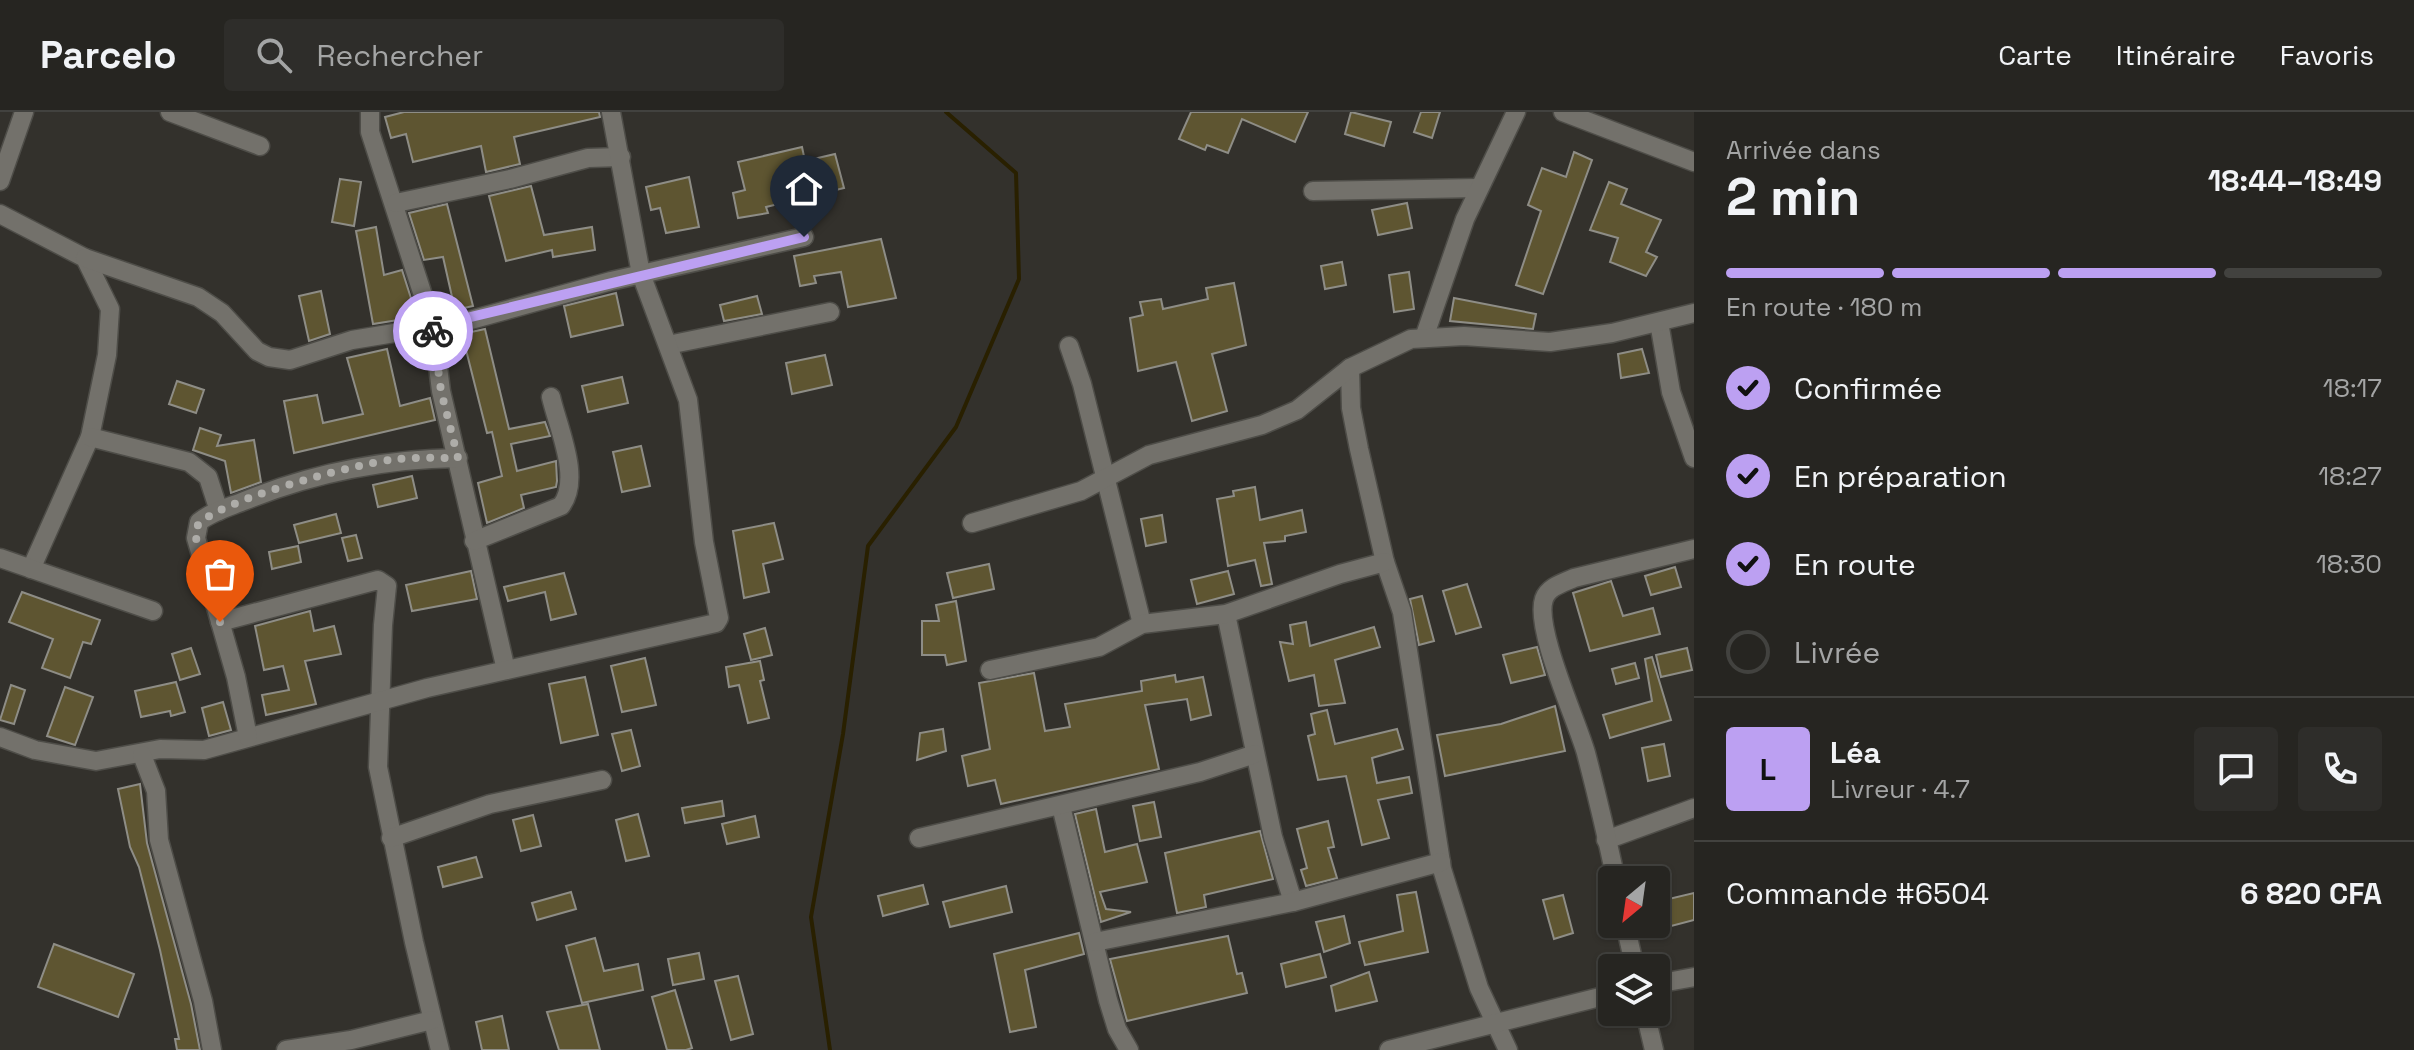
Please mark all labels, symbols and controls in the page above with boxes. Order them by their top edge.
search box [224,19,784,91]
text: Parcelo [40,31,176,79]
icon: search [252,33,296,77]
text: Rechercher [316,36,483,75]
text: Carte [1998,37,2072,73]
text: Itinéraire [2116,37,2236,73]
text: Favoris [2280,37,2374,73]
text: Arrivée dans [1726,133,1881,167]
pin [770,155,838,237]
text: 18:44–18:49 [2208,161,2382,200]
text: 2 min [1726,164,1860,230]
icon: home [782,167,826,211]
text: En route · 180 m [1726,290,1922,324]
courier [393,291,473,371]
icon: bike [411,309,455,353]
icon: check [1726,366,1770,410]
text: Confirmée [1794,369,1942,408]
text: 18:17 [2323,371,2382,405]
icon: check [1726,454,1770,498]
text: En préparation [1794,457,2007,496]
text: 18:27 [2318,459,2382,493]
pin [186,540,254,622]
icon: check [1726,542,1770,586]
text: En route [1794,545,1916,584]
text: 18:30 [2316,547,2382,581]
icon: bag [198,552,242,596]
text: Livrée [1794,633,1880,672]
button: chat [2194,727,2278,811]
button: phone [2298,727,2382,811]
text: Léa [1830,733,1881,772]
text: L [1760,750,1776,789]
text: Livreur · 4.7 [1830,772,1970,806]
north arrow [1598,866,1670,938]
map controls [1598,866,1670,1026]
text: Commande #6504 [1726,874,1989,913]
text: 6 820 CFA [2240,874,2382,913]
button: layers [1598,954,1670,1026]

